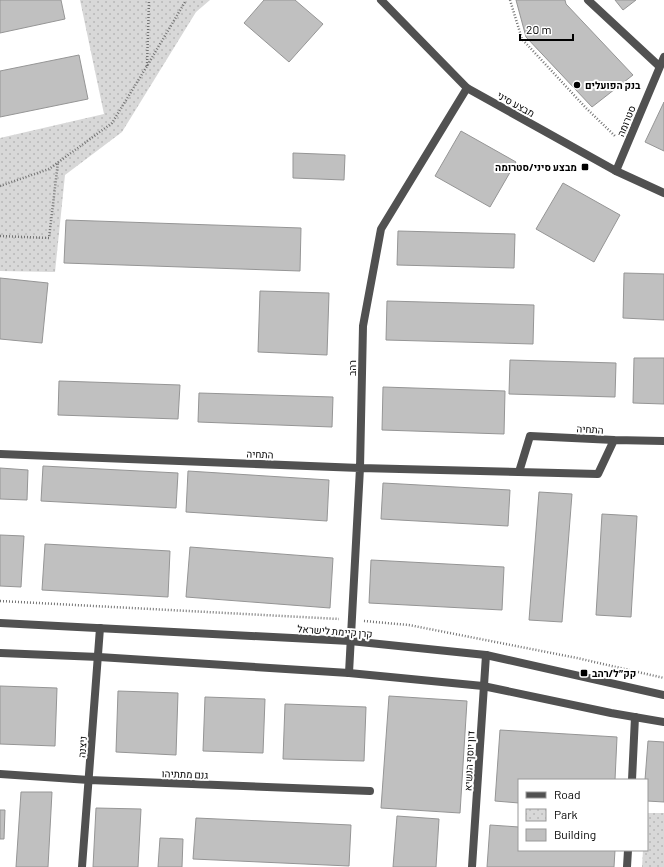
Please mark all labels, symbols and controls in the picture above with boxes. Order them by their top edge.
scale bar [520,16,573,42]
text: 20 m [526,22,552,36]
place label: בנק הפועלים [585,79,641,91]
marker: בנק הפועלים [572,80,582,90]
street label: מבצע סיני [495,89,537,119]
street label: סטרומה [614,104,638,138]
place label: מבצע סיני/סטרומה [495,161,577,173]
marker: מבצע סיני/סטרומה [580,162,590,172]
street label: רהב [346,360,358,376]
street label: התחיה [576,422,604,436]
street label: התחיה [246,448,274,460]
street label: קרן קיימת לישראל [297,622,373,640]
place label: קק״ל/רהב [592,667,636,679]
marker: קק״ל/רהב [579,668,589,678]
street label: דון יוסף הנשיא [461,731,477,791]
street label: ניצנה [75,736,89,758]
street label: גנם מתתיהו [162,767,209,781]
legend [518,779,648,851]
text: Road [554,787,581,801]
text: Park [554,807,578,821]
text: Building [554,827,596,841]

